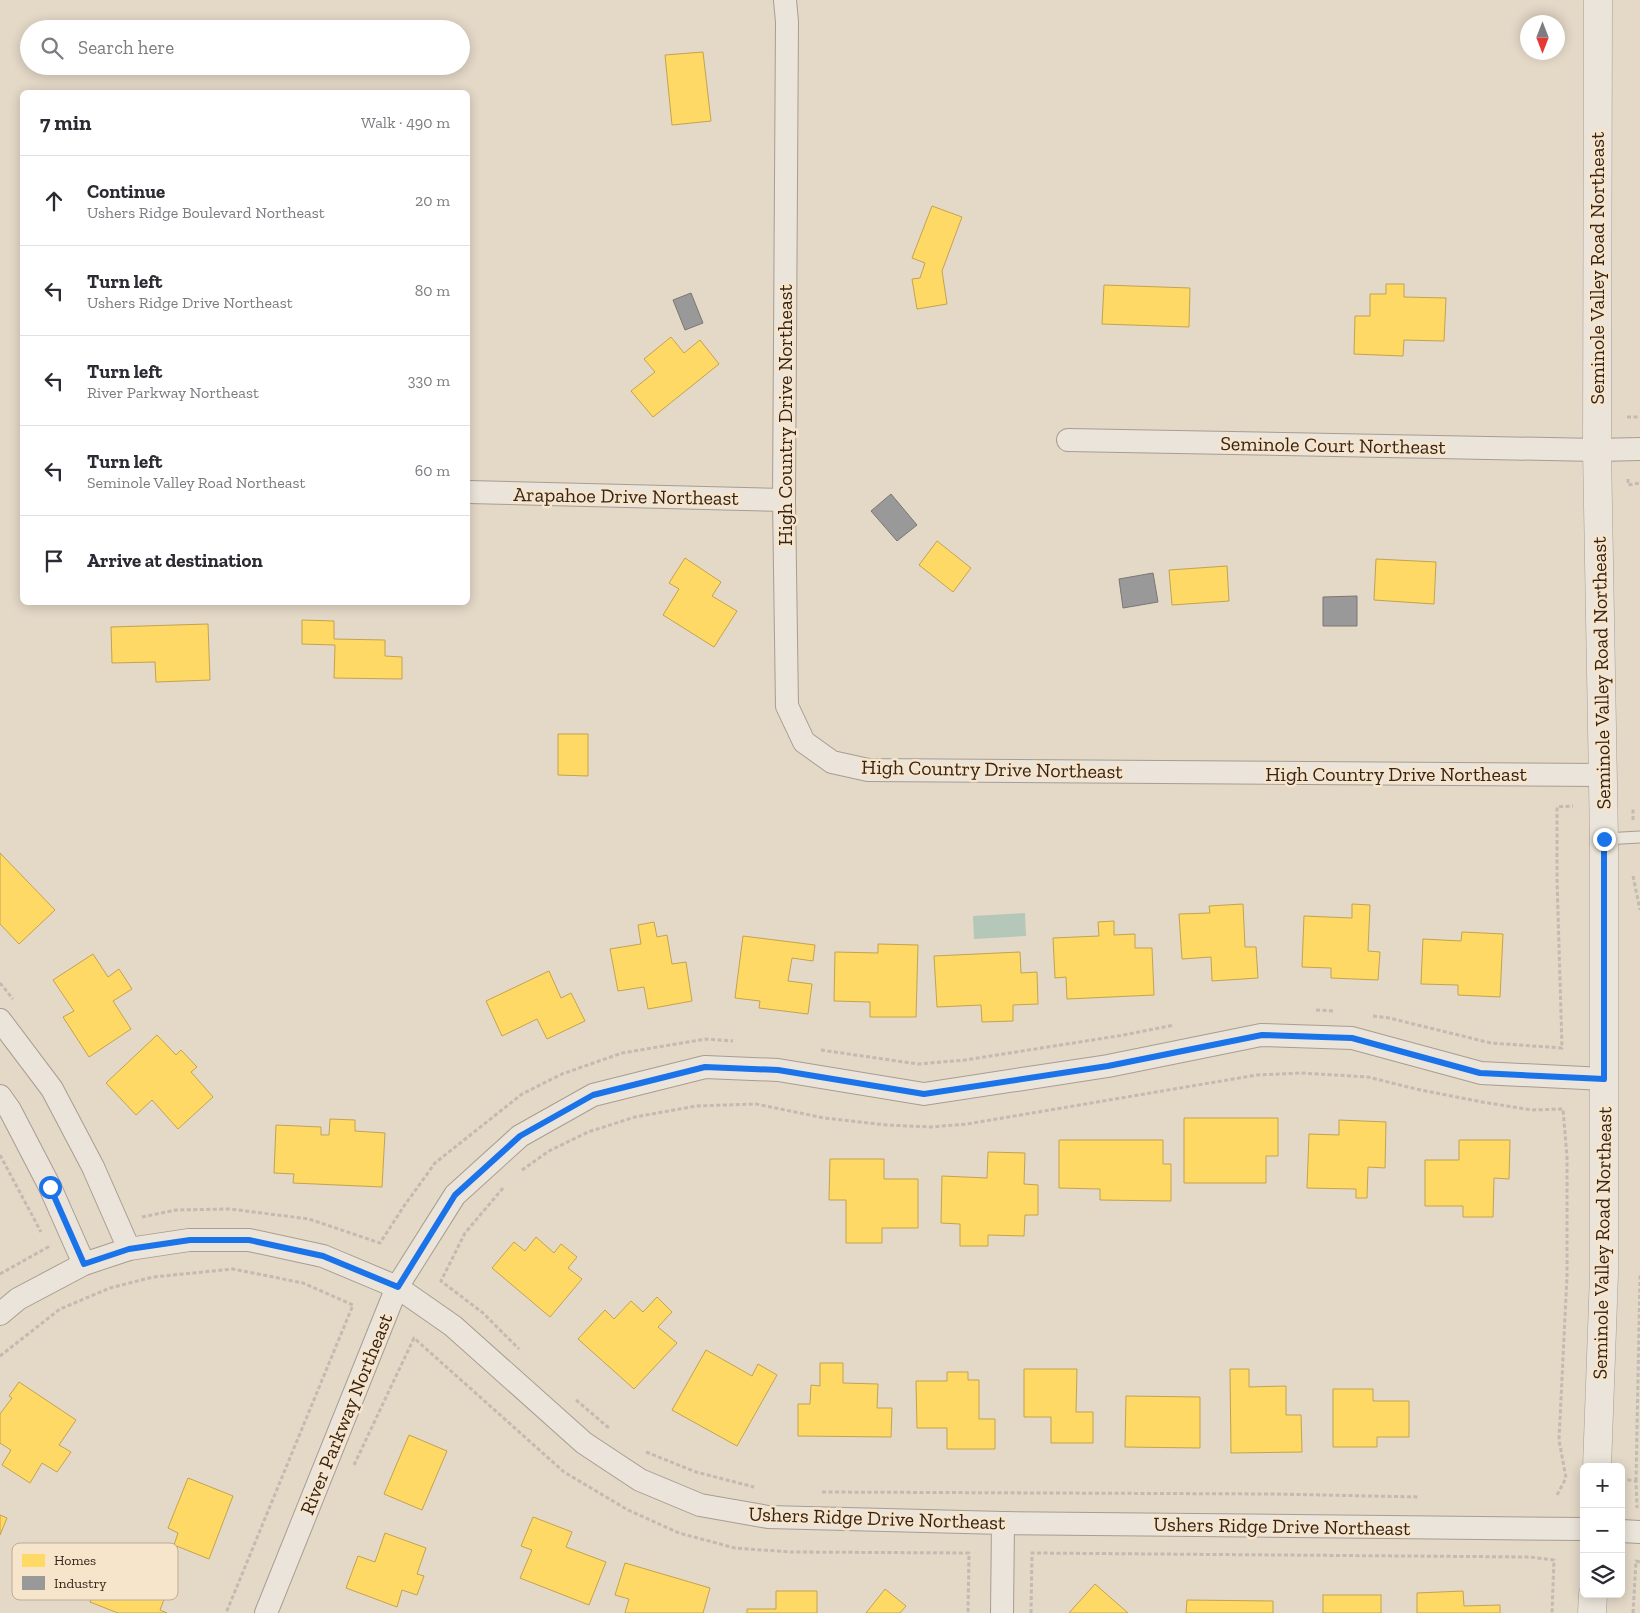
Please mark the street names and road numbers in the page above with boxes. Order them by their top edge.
street label: Seminole Valley Road Northeast [1585,131,1609,404]
street label: High Country Drive Northeast [773,284,797,546]
street label: Seminole Court Northeast [1220,431,1447,459]
street label: Arapahoe Drive Northeast [513,482,740,510]
street label: Seminole Valley Road Northeast [1587,536,1615,810]
street label: High Country Drive Northeast [861,755,1124,783]
street label: High Country Drive Northeast [1265,762,1527,786]
street label: Seminole Valley Road Northeast [1588,1106,1616,1380]
street label: River Parkway Northeast [295,1309,398,1518]
street label: Ushers Ridge Drive Northeast [748,1502,1006,1534]
street label: Ushers Ridge Drive Northeast [1153,1512,1411,1540]

